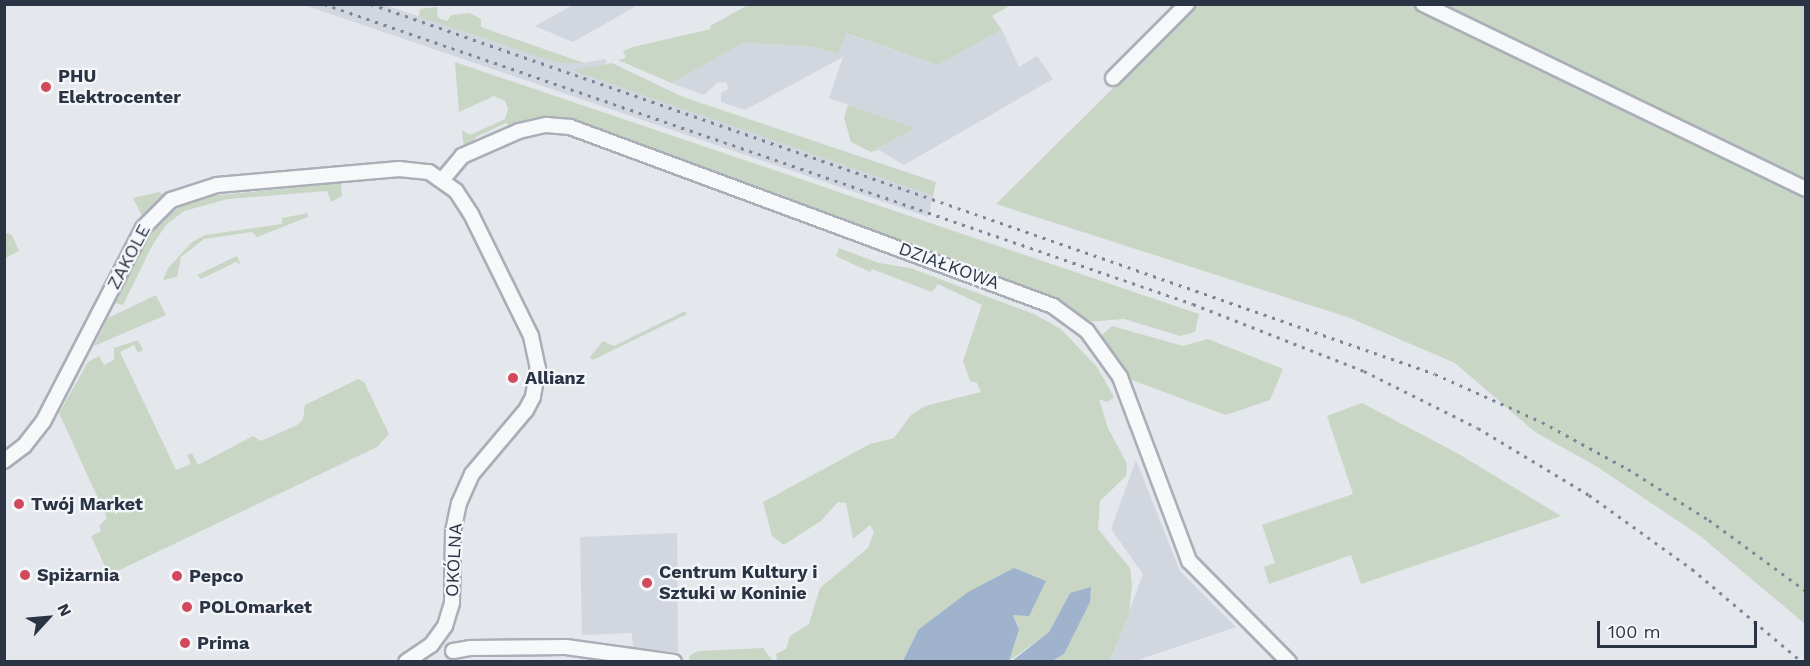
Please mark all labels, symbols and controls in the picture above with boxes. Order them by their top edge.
place label: PHU Elektrocenter [58,66,181,109]
marker: PHU Elektrocenter [39,80,53,94]
street label: ZAKOLE [103,221,155,293]
street label: DZIAŁKOWA [896,238,1002,294]
place label: Allianz [525,367,585,389]
marker: Allianz [506,371,520,385]
place label: Twój Market [31,493,143,515]
marker: Twój Market [12,497,26,511]
street label: OKÓLNA [441,522,467,598]
place label: Centrum Kultury i Sztuki w Koninie [659,562,818,604]
place label: Spiżarnia [37,564,119,586]
place label: Pepco [189,565,243,587]
marker: Spiżarnia [18,568,32,582]
marker: Pepco [170,569,184,583]
marker: Centrum Kultury i Sztuki w Koninie [640,576,654,590]
north arrow [18,588,78,648]
place label: POLOmarket [199,596,312,618]
text: N [53,600,76,619]
marker: POLOmarket [180,600,194,614]
scale bar [1600,609,1760,647]
text: 100 m [1608,621,1661,642]
place label: Prima [197,632,249,654]
marker: Prima [178,636,192,650]

